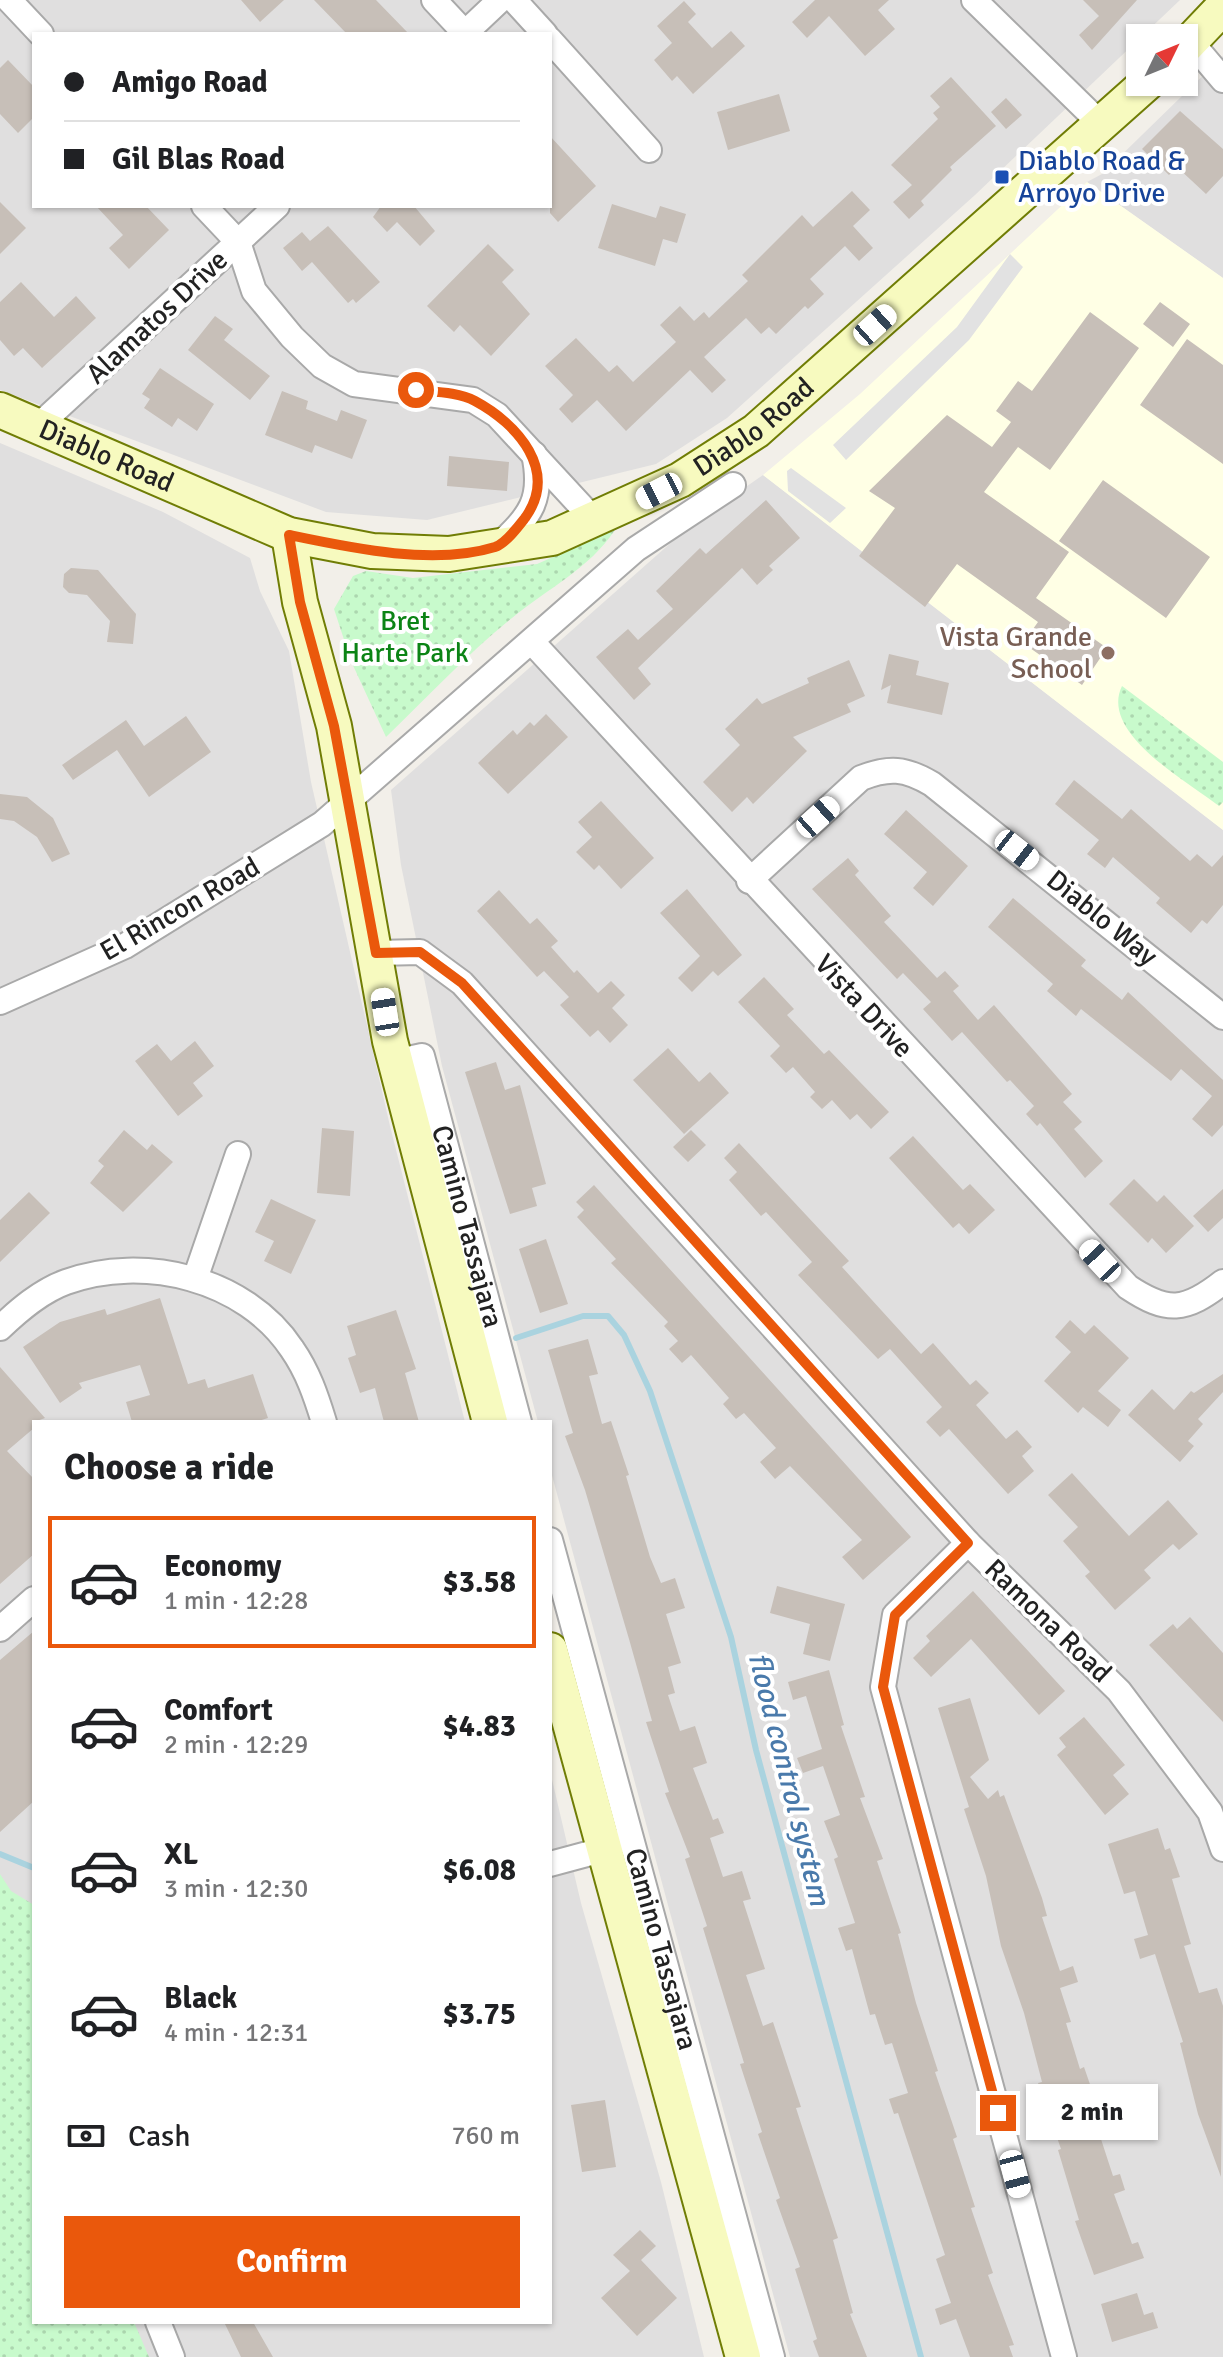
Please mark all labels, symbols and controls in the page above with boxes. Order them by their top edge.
north arrow [1126,24,1198,96]
map controls [1126,24,1198,96]
text: Amigo Road [112,64,268,101]
text: Gil Blas Road [112,141,285,178]
place label: Diablo Road & Arroyo Drive [1018,144,1185,210]
marker: Diablo Road & Arroyo Drive [993,168,1011,186]
street label: Alamatos Drive [79,243,235,391]
car [849,300,901,350]
street label: Diablo Road [687,370,821,484]
route start [398,372,434,408]
street label: Diablo Road [34,412,179,500]
car [632,469,686,513]
park label: Bret Harte Park [341,604,469,670]
place label: Vista Grande School [939,620,1092,686]
marker: Vista Grande School [1099,644,1117,662]
car [792,792,844,842]
car [991,826,1043,874]
street label: El Rincon Road [94,850,266,968]
street label: Diablo Way [1040,863,1164,973]
street label: Vista Drive [808,947,920,1065]
car [369,986,401,1038]
street label: Camino Tassajara [424,1122,510,1331]
car [1075,1235,1125,1287]
text: Choose a ride [64,1445,274,1490]
icon: car [68,1546,140,1618]
text: Economy [164,1548,281,1585]
street label: Ramona Road [977,1552,1119,1690]
text: $3.58 [443,1564,516,1601]
text: 1 min · 12:28 [164,1585,308,1617]
water label: flood control system [740,1649,839,1910]
icon: car [68,1690,140,1762]
text: Comfort [164,1692,273,1729]
text: $4.83 [443,1708,516,1745]
text: 2 min · 12:29 [164,1729,308,1761]
icon: car [68,1834,140,1906]
text: XL [164,1836,198,1873]
street label: Camino Tassajara [618,1844,705,2054]
text: $6.08 [443,1852,516,1889]
text: 3 min · 12:30 [164,1873,308,1905]
icon: car [68,1978,140,2050]
text: Black [164,1980,237,2017]
text: $3.75 [443,1996,516,2033]
text: 4 min · 12:31 [164,2017,308,2049]
callout: 2 min [1026,2085,1158,2141]
route end [980,2095,1016,2131]
text: 2 min [1061,2096,1123,2128]
icon: cash [64,2114,108,2158]
text: Cash [128,2118,191,2155]
text: 760 m [451,2120,520,2152]
car [997,2148,1033,2200]
button: Confirm [64,2216,520,2308]

